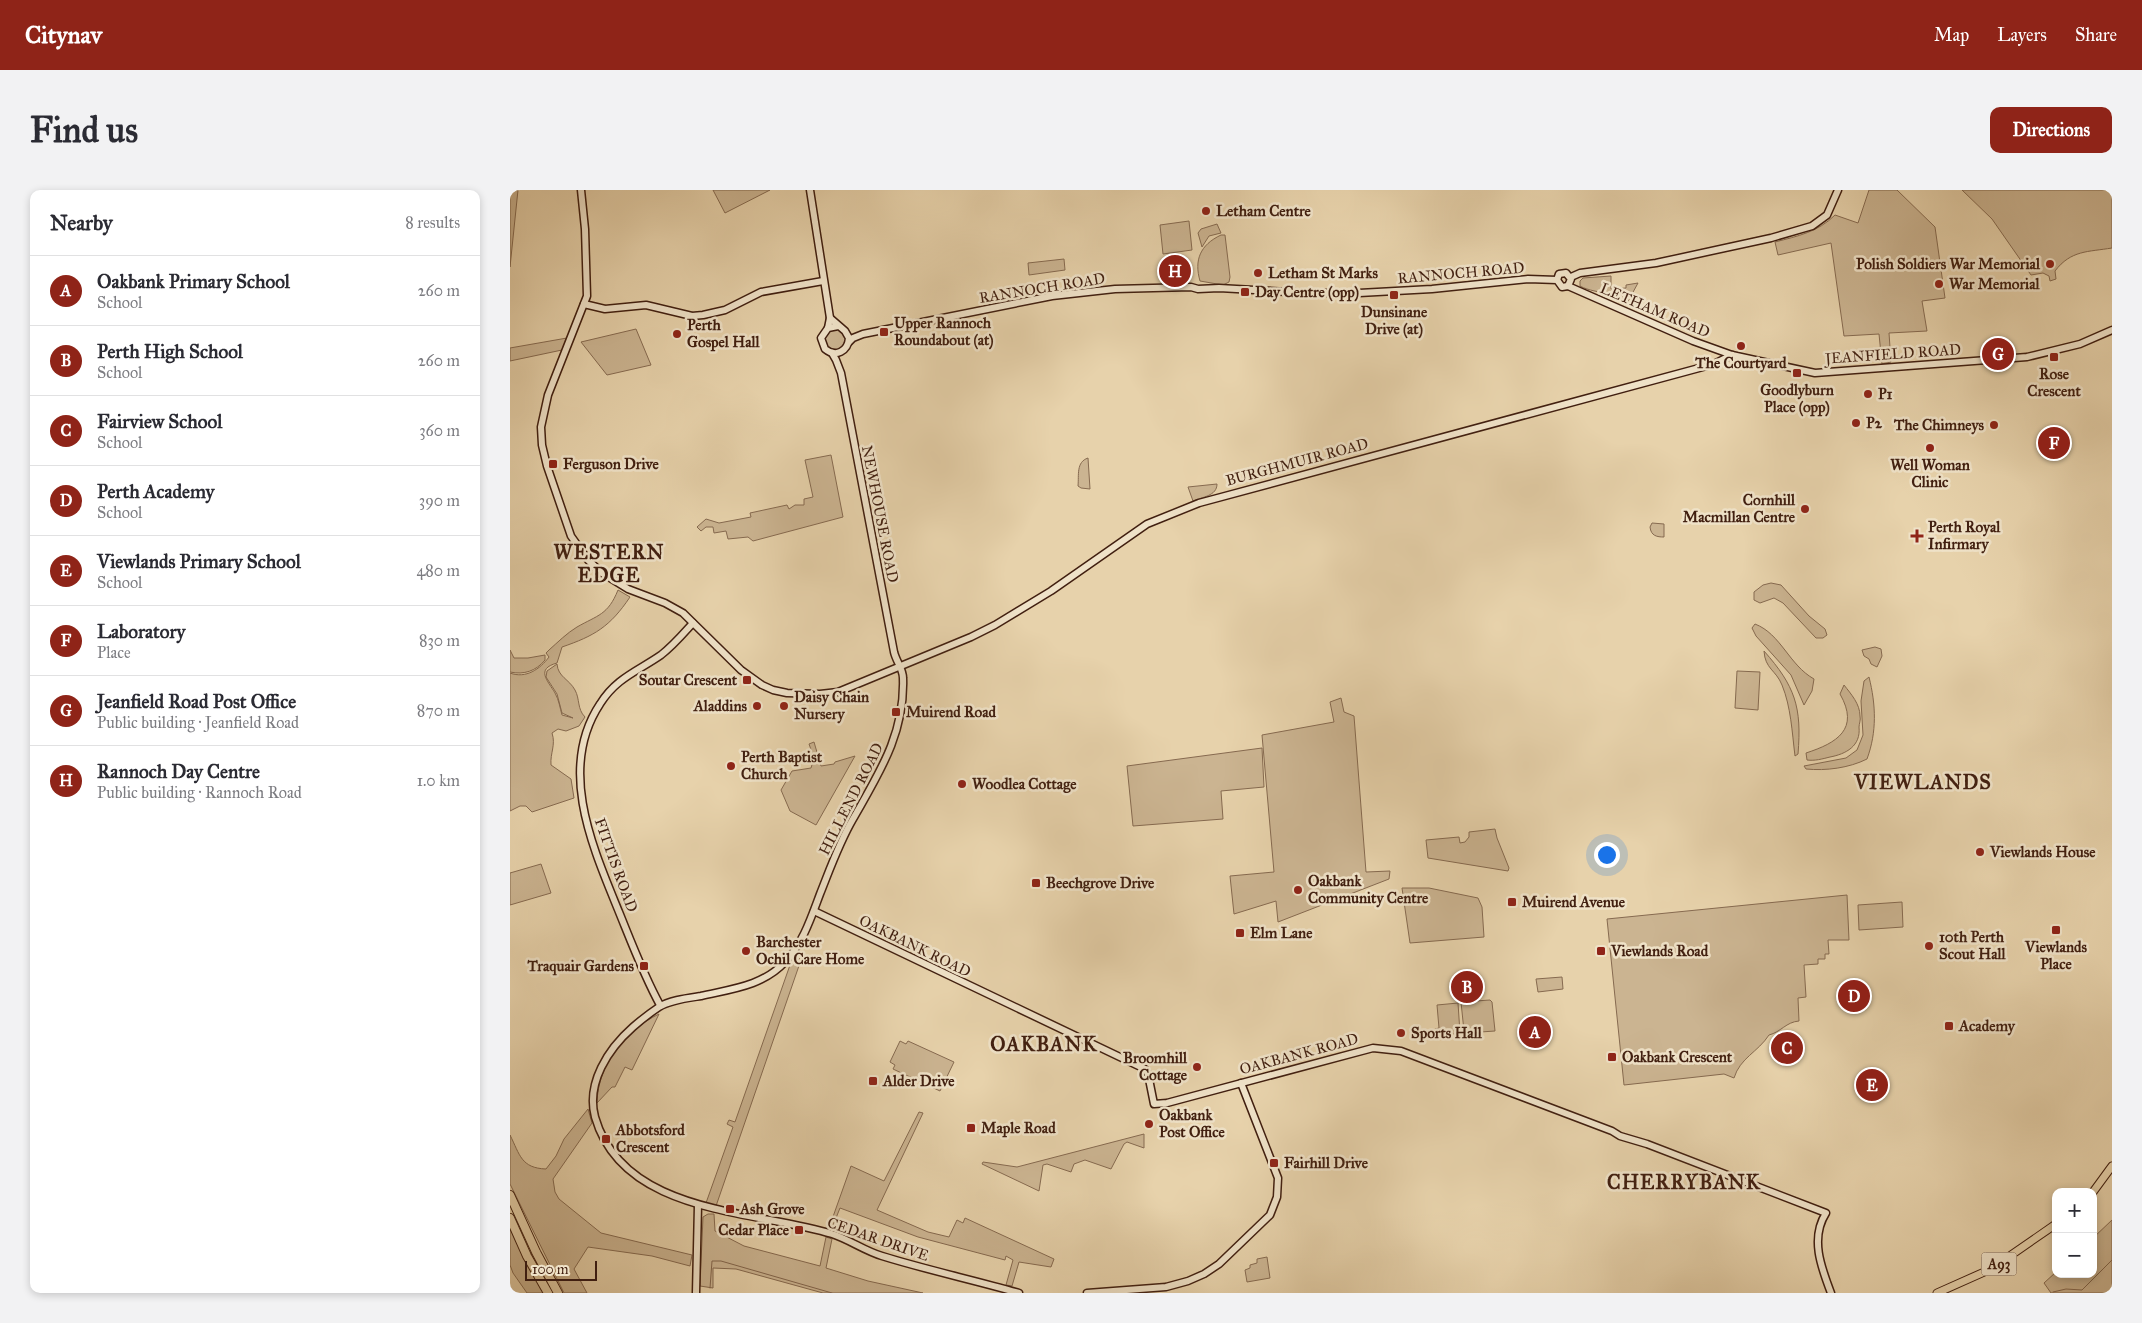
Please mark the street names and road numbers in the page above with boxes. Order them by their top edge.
street label: RANNOCH ROAD [1397,258,1525,288]
street label: RANNOCH ROAD [978,269,1106,307]
street label: LETHAM ROAD [1597,279,1713,341]
street label: JEANFIELD ROAD [1822,340,1962,369]
street label: BURGHMUIR ROAD [1224,434,1370,490]
street label: NEWHOUSE ROAD [858,444,902,584]
street label: HILLEND ROAD [815,740,887,858]
street label: FITTIS ROAD [591,816,641,915]
street label: OAKBANK ROAD [856,911,974,981]
street label: OAKBANK ROAD [1238,1029,1360,1078]
street label: CEDAR DRIVE [825,1213,931,1265]
road number: A93 [1982,1252,2016,1276]

